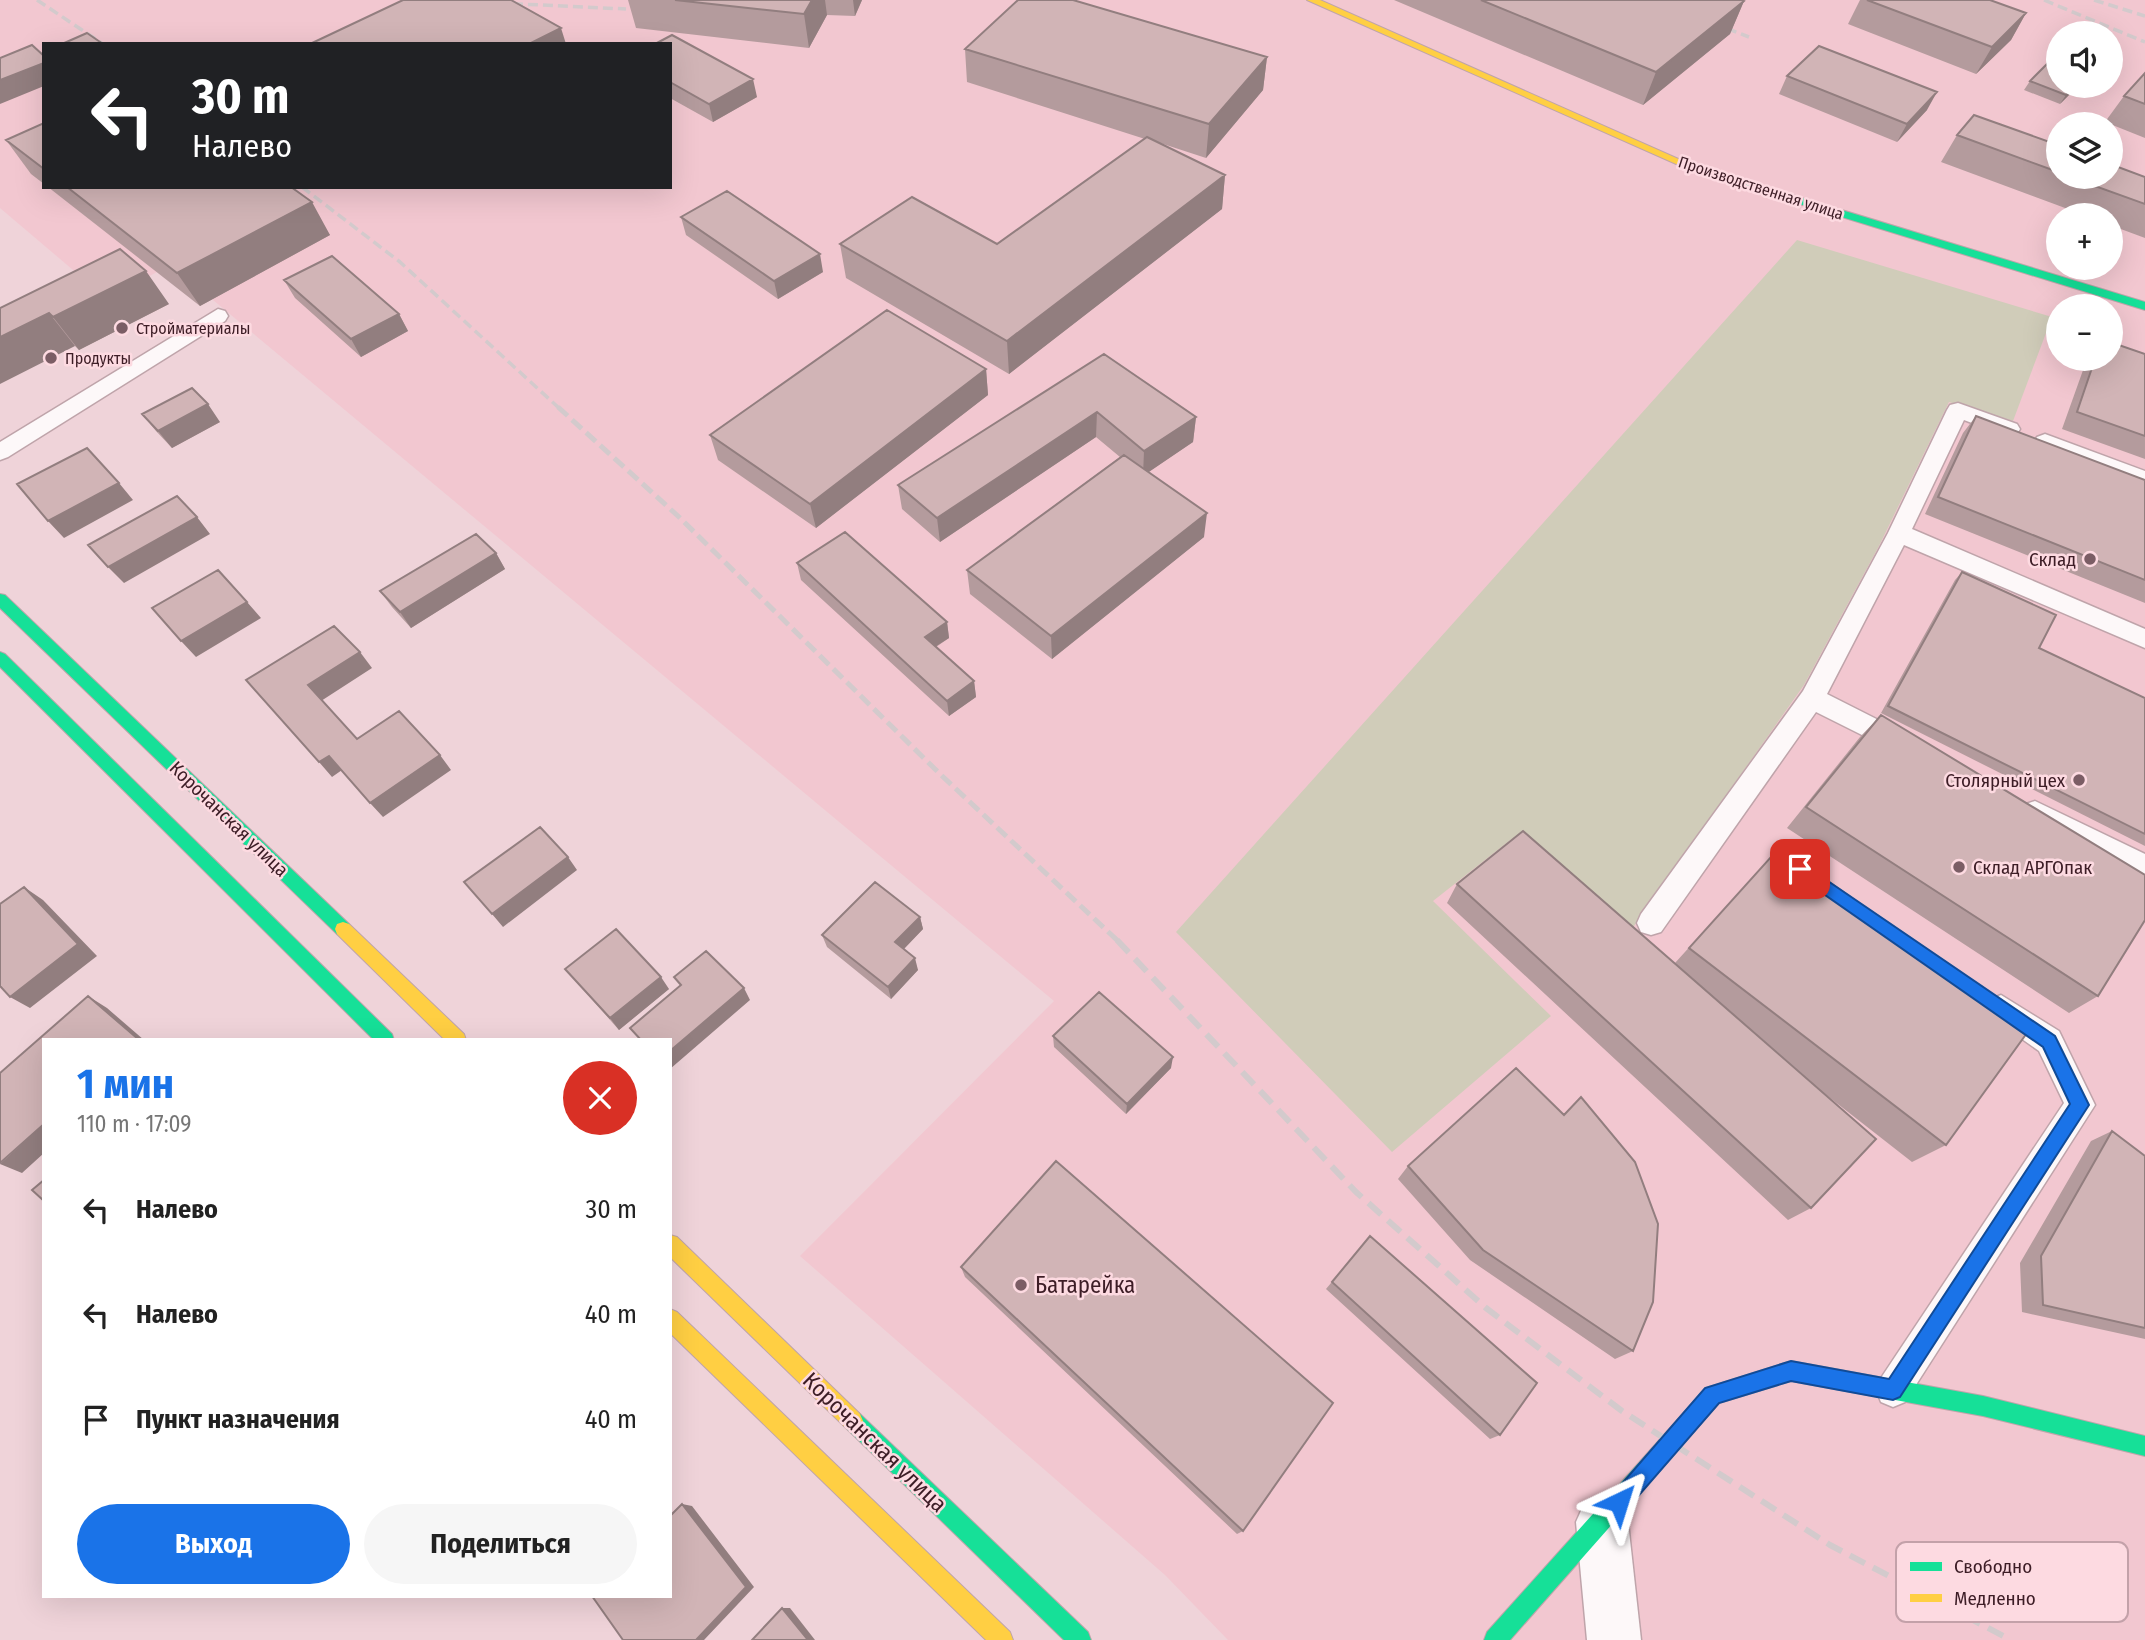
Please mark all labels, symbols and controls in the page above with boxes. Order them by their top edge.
map controls [2046,21,2123,371]
button: sound [2046,21,2123,98]
text: 30 m [192,67,290,126]
icon: left [77,70,168,161]
button: layers [2046,112,2123,189]
text: Налево [192,127,292,165]
street label: Производственная улица [1676,152,1846,224]
button: + [2046,203,2123,280]
button: − [2046,294,2123,371]
place label: Стройматериалы [136,319,250,338]
marker: Стройматериалы [114,320,130,336]
place label: Продукты [65,349,131,368]
marker: Продукты [43,350,59,366]
place label: Склад [2029,548,2076,571]
marker: Склад [2082,551,2098,567]
street label: Корочанская улица [165,756,293,882]
place label: Столярный цех [1945,769,2066,792]
marker: Столярный цех [2071,772,2087,788]
pin [1770,839,1830,899]
icon: arrive [1781,850,1819,888]
place label: Склад АРГОпак [1973,856,2092,879]
marker: Склад АРГОпак [1951,859,1967,875]
text: 1 мин [77,1059,174,1109]
button: close [563,1061,637,1135]
text: 110 m · 17:09 [77,1110,192,1138]
icon: left [77,1191,115,1229]
text: Налево [136,1194,218,1225]
text: 30 m [586,1194,637,1225]
place label: Батарейка [1035,1271,1135,1299]
marker: Батарейка [1013,1277,1029,1293]
icon: left [77,1296,115,1334]
text: Налево [136,1299,218,1330]
text: 40 m [585,1299,637,1330]
street label: Корочанская улица [797,1366,953,1518]
icon: arrive [77,1401,115,1439]
text: Пункт назначения [136,1404,340,1435]
text: 40 m [585,1404,637,1435]
position arrow [1582,1465,1656,1539]
button: Выход [77,1504,350,1584]
button: Поделиться [364,1504,637,1584]
legend [1896,1542,2128,1622]
text: Свободно [1954,1555,2032,1578]
text: Медленно [1954,1587,2036,1610]

